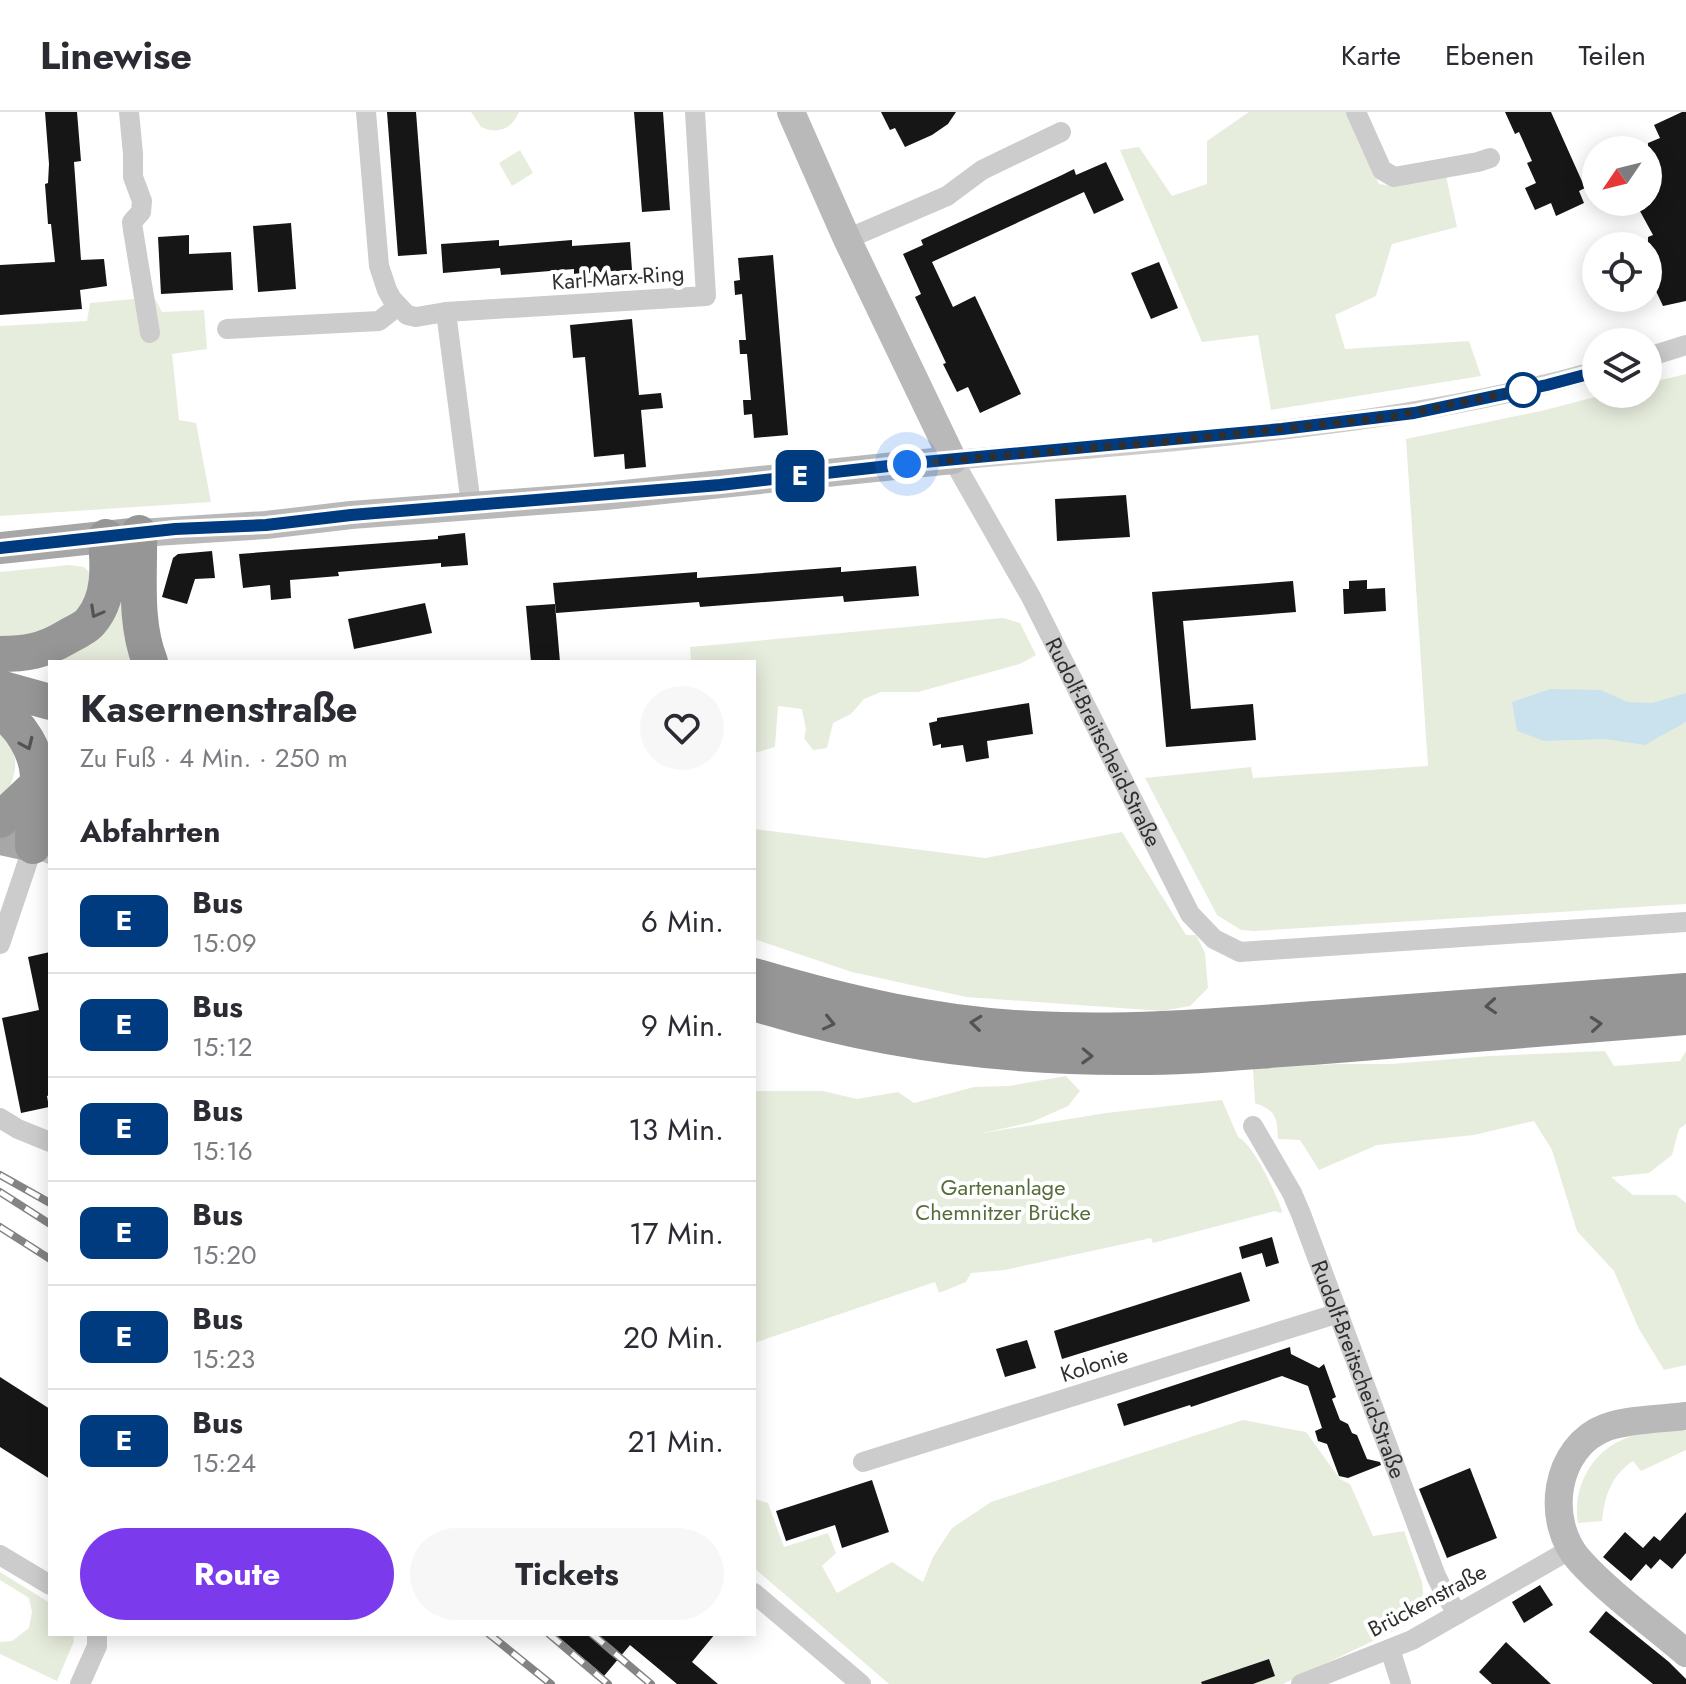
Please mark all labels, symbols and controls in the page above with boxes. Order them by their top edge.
text: Linewise [40,28,192,83]
text: Karte [1341,35,1401,76]
text: Ebenen [1445,35,1535,76]
text: Teilen [1579,35,1646,76]
north arrow [1582,136,1662,216]
map controls [1582,136,1662,408]
button: locate [1582,232,1662,312]
street label: Karl-Marx-Ring [551,256,685,298]
button: layers [1582,328,1662,408]
unlabelled marker [1506,373,1540,407]
your location [887,444,927,484]
line badge: E [774,450,826,502]
text: E [792,455,808,496]
one-way arrow [90,604,105,618]
street label: Rudolf-Breitscheid-Straße [1038,632,1170,852]
text: Kasernenstraße [80,681,357,736]
button: heart [640,686,724,770]
one-way arrow [17,736,33,751]
text: Zu Fuß · 4 Min. · 250 m [80,739,348,777]
text: Abfahrten [80,810,220,853]
text: Bus [192,881,243,924]
text: E [116,900,132,941]
text: 6 Min. [641,900,724,943]
text: 15:09 [192,924,257,962]
text: Bus [192,985,243,1028]
one-way arrow [1484,997,1497,1014]
text: E [116,1004,132,1045]
text: 9 Min. [641,1004,724,1047]
one-way arrow [822,1014,836,1031]
one-way arrow [969,1015,982,1032]
one-way arrow [1590,1016,1603,1033]
text: 15:12 [192,1028,253,1066]
one-way arrow [1081,1048,1094,1065]
text: Bus [192,1089,243,1132]
text: E [116,1108,132,1149]
text: 13 Min. [628,1108,724,1151]
text: 15:16 [192,1132,253,1170]
park label: Gartenanlage Chemnitzer Brücke [915,1171,1091,1228]
text: Bus [192,1193,243,1236]
text: E [116,1212,132,1253]
text: 17 Min. [629,1212,724,1255]
text: 15:20 [192,1236,257,1274]
street label: Rudolf-Breitscheid-Straße [1304,1255,1414,1483]
text: Bus [192,1297,243,1340]
text: E [116,1316,132,1357]
text: 20 Min. [623,1316,724,1359]
street label: Kolonie [1056,1338,1132,1390]
text: 15:23 [192,1340,255,1378]
text: Bus [192,1401,243,1444]
text: E [116,1420,132,1461]
text: 21 Min. [628,1420,724,1463]
text: 15:24 [192,1444,256,1482]
button: Route [80,1528,394,1620]
button: Tickets [410,1528,724,1620]
street label: Brückenstraße [1362,1555,1492,1645]

